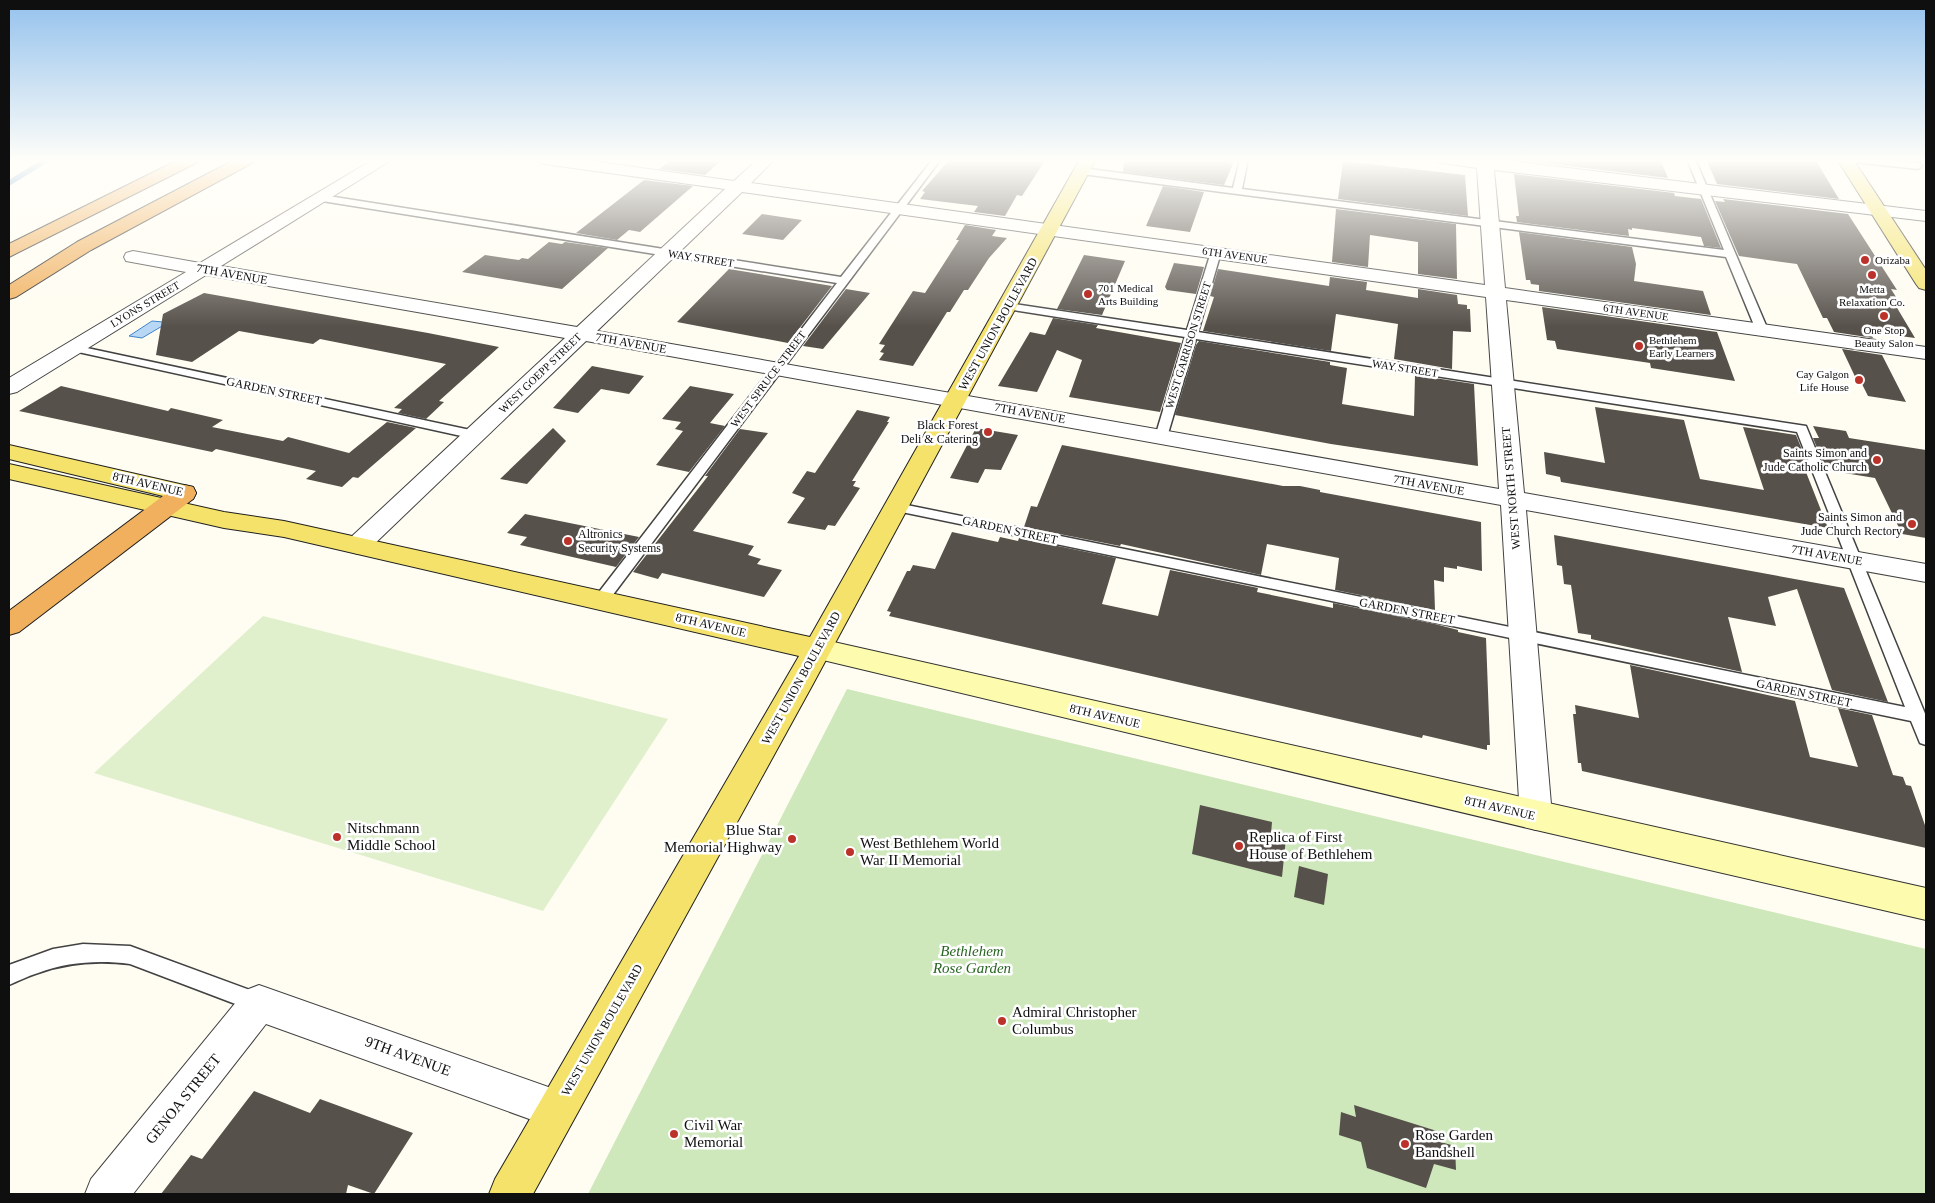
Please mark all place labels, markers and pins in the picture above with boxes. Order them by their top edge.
marker: Orizaba [1859,254,1871,266]
place label: Orizaba [1875,254,1910,266]
marker: Metta Relaxation Co. [1866,269,1878,281]
place label: 701 Medical Arts Building [1098,282,1159,307]
place label: Metta Relaxation Co. [1839,283,1905,308]
marker: 701 Medical Arts Building [1082,288,1094,300]
marker: One Stop Beauty Salon [1878,310,1890,322]
place label: One Stop Beauty Salon [1855,324,1914,349]
place label: Bethlehem Early Learners [1649,334,1714,359]
marker: Bethlehem Early Learners [1633,340,1645,352]
place label: Cay Galgon Life House [1796,368,1849,393]
marker: Cay Galgon Life House [1853,374,1865,386]
place label: Black Forest Deli & Catering [901,418,979,446]
marker: Black Forest Deli & Catering [982,426,994,438]
place label: Saints Simon and Jude Catholic Church [1763,446,1867,474]
marker: Saints Simon and Jude Catholic Church [1871,454,1883,466]
place label: Saints Simon and Jude Church Rectory [1801,510,1902,538]
marker: Saints Simon and Jude Church Rectory [1906,518,1918,530]
place label: Altronics Security Systems [578,527,661,555]
marker: Altronics Security Systems [562,535,574,547]
place label: Nitschmann Middle School [347,820,436,853]
place label: Blue Star Memorial Highway [664,822,783,855]
place label: Replica of First House of Bethlehem [1249,829,1373,862]
marker: Nitschmann Middle School [331,831,343,843]
marker: Blue Star Memorial Highway [786,833,798,845]
place label: West Bethlehem World War II Memorial [860,835,999,868]
marker: Replica of First House of Bethlehem [1233,840,1245,852]
marker: West Bethlehem World War II Memorial [844,846,856,858]
place label: Admiral Christopher Columbus [1012,1004,1137,1037]
marker: Admiral Christopher Columbus [996,1015,1008,1027]
place label: Civil War Memorial [684,1117,743,1150]
place label: Rose Garden Bandshell [1415,1127,1493,1160]
marker: Civil War Memorial [668,1128,680,1140]
marker: Rose Garden Bandshell [1399,1138,1411,1150]

